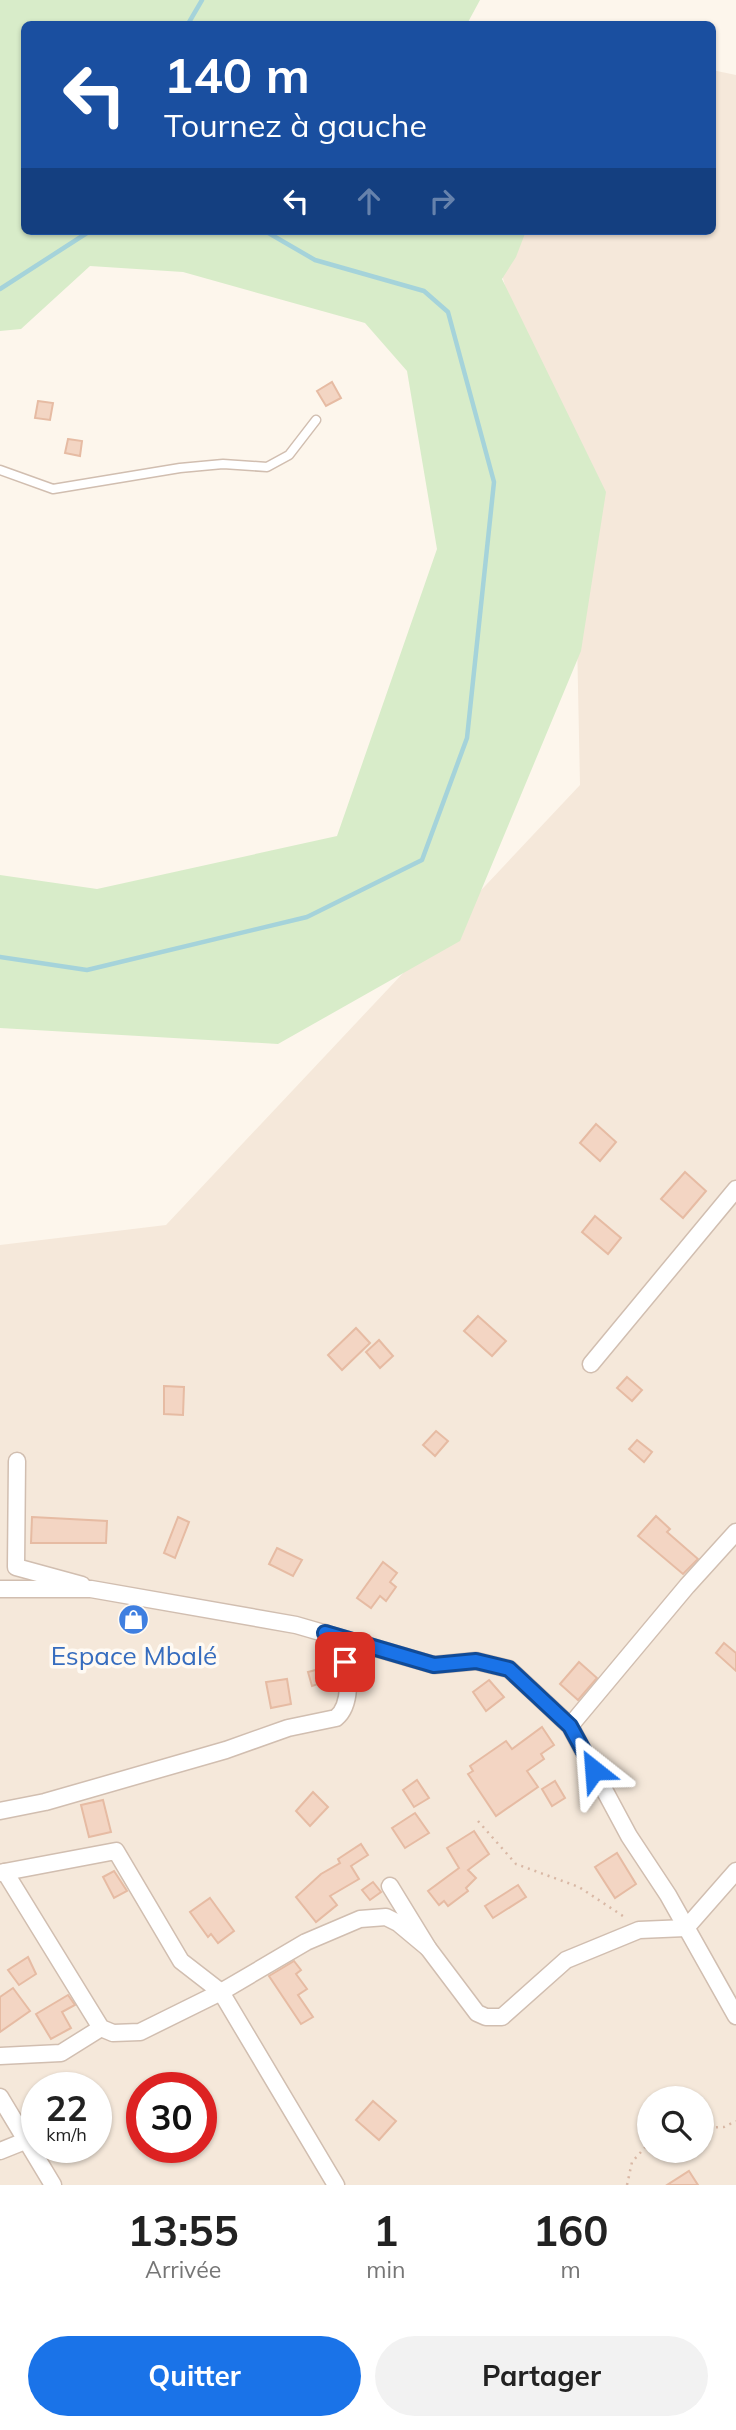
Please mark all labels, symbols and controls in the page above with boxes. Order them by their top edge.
text: 140 m [164,44,310,105]
icon: left [49,49,140,140]
text: Tournez à gauche [164,105,427,145]
icon: left [277,182,315,220]
icon: ahead [350,182,388,220]
icon: right [423,182,461,220]
shop icon: Espace Mbalé [117,1603,151,1637]
pin [315,1632,375,1692]
place label: Espace Mbalé [51,1639,217,1672]
icon: arrive [326,1643,364,1681]
position arrow [557,1733,631,1807]
speed limit sign: 30 [126,2072,217,2163]
text: 22 [45,2086,88,2130]
map controls [637,2086,714,2163]
button: search [637,2086,714,2163]
text: km/h [46,2123,87,2146]
text: 13:55 [128,2204,239,2257]
text: 1 [373,2204,398,2257]
text: 160 [533,2204,608,2257]
text: Arrivée [145,2255,221,2284]
text: min [366,2255,405,2284]
text: m [561,2255,581,2284]
button: Quitter [28,2336,361,2416]
button: Partager [375,2336,708,2416]

